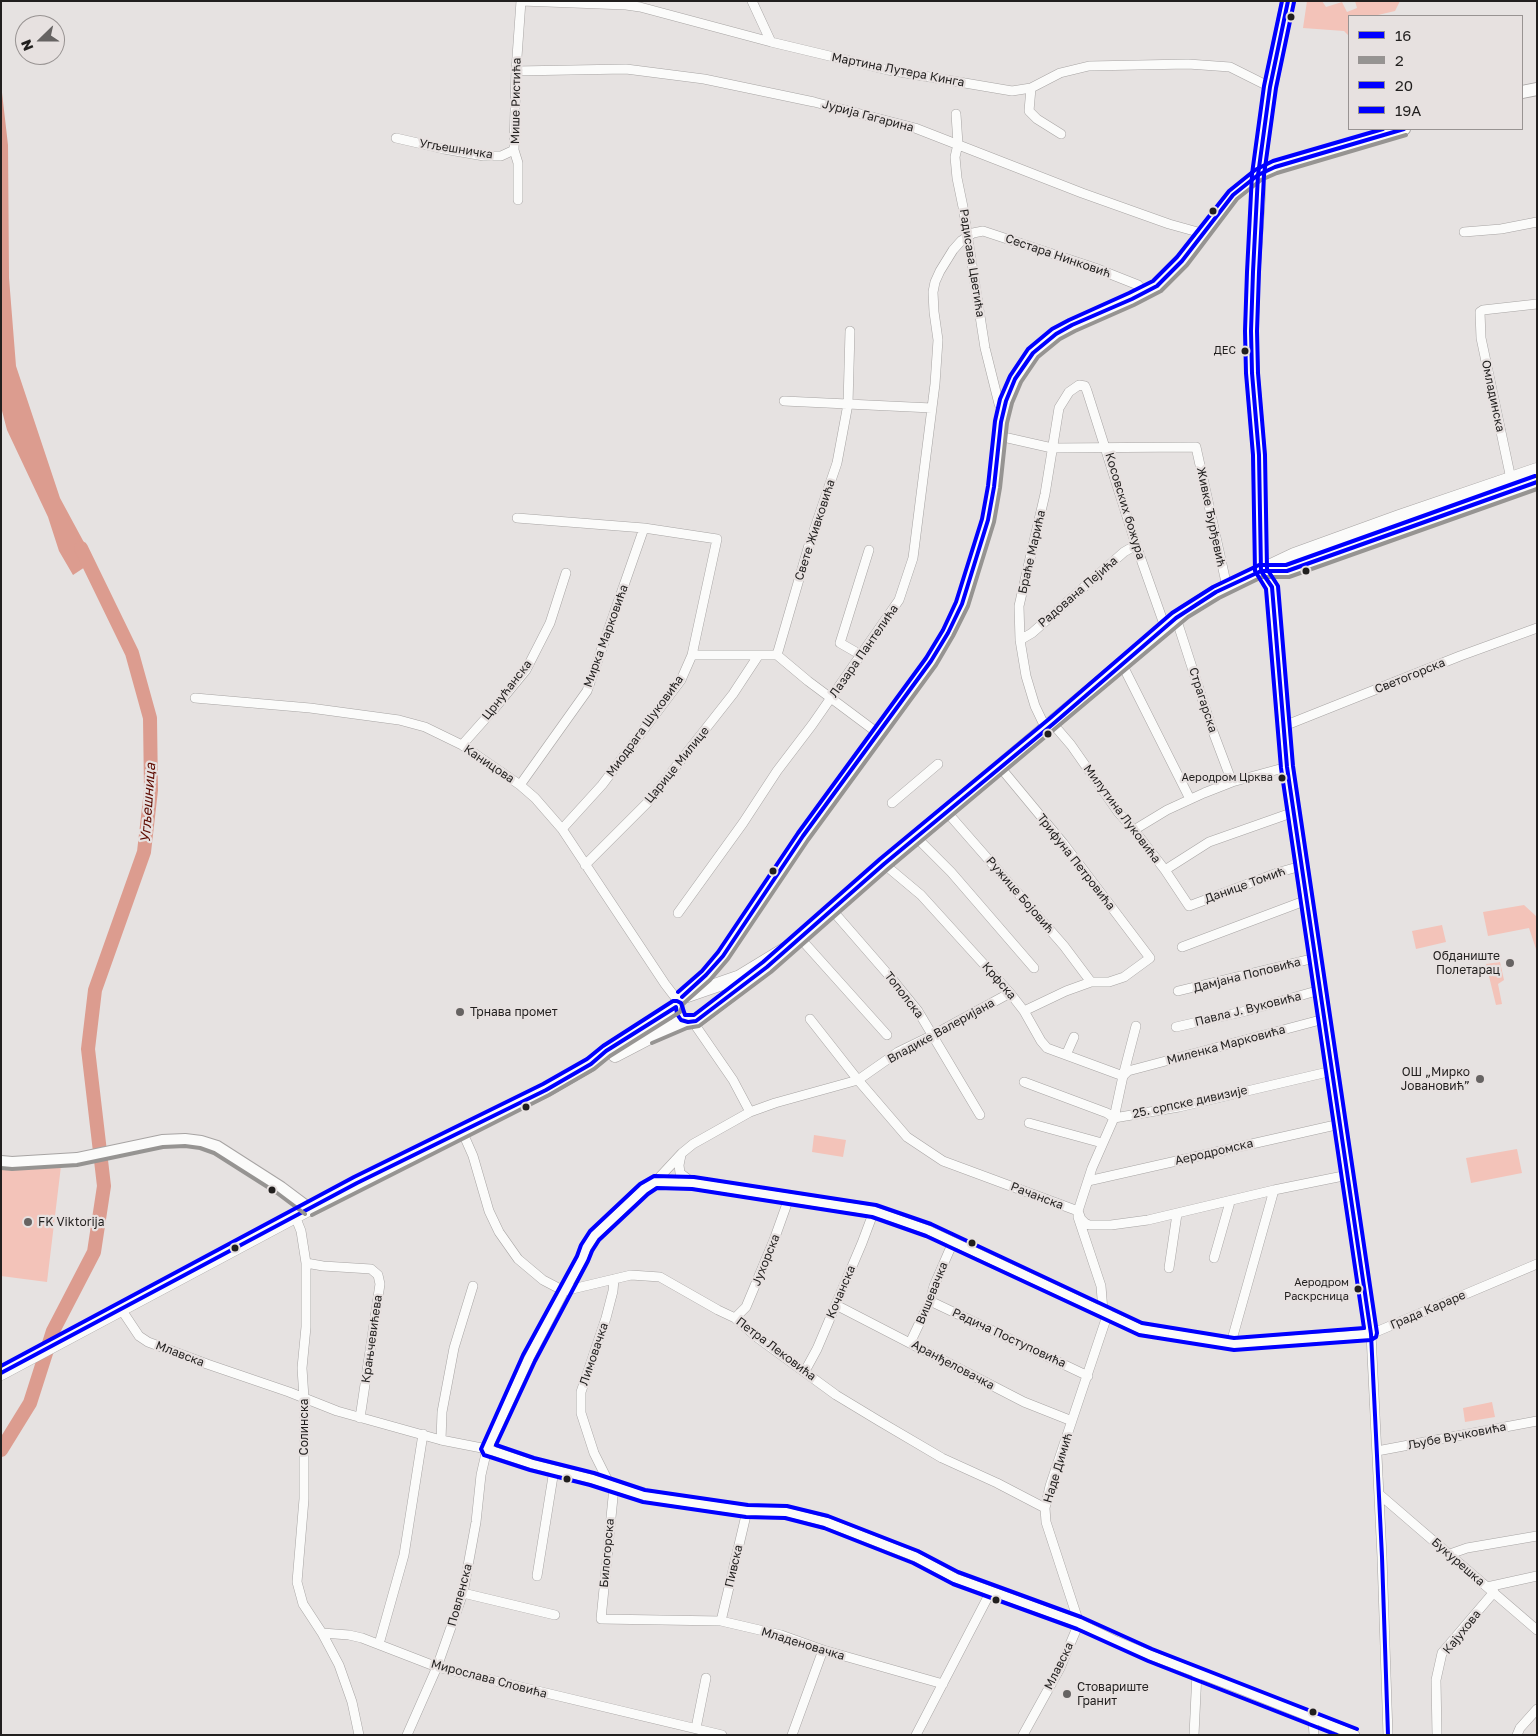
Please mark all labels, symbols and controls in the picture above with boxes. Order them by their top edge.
unlabelled marker [1286,12,1296,22]
north arrow [15,15,65,65]
legend [1348,15,1523,130]
text: 16 [1395,26,1411,44]
text: N [17,37,36,54]
street label: Мартина Лутера Кинга [830,50,966,90]
text: 2 [1395,51,1404,69]
street label: Мише Ристића [508,58,524,144]
text: 20 [1395,76,1413,94]
street label: Јурија Гагарина [821,97,915,135]
text: 19А [1395,101,1421,119]
street label: Угљешничка [418,136,494,162]
unlabelled marker [1208,206,1218,216]
street label: Радисава Цветића [956,208,988,318]
street label: Сестара Нинковић [1003,231,1113,281]
place label: ДЕС [1214,344,1236,358]
marker: ДЕС [1240,346,1250,356]
street label: Омладинска [1478,359,1508,433]
street label: Косовских божура [1102,451,1148,561]
street label: Живке Ђурђевић [1193,466,1229,568]
street label: Свете Живковића [792,478,838,582]
street label: Браће Марића [1015,509,1049,595]
street label: Радована Пејића [1035,554,1121,630]
unlabelled marker [1301,566,1311,576]
street label: Мирка Марковића [581,583,631,689]
street label: Лазара Пантелића [827,602,901,700]
street label: Светогорска [1373,655,1447,697]
street label: Црнућанска [479,657,535,723]
street label: Страгарска [1186,666,1220,734]
street label: Миодрага Шуковића [603,673,687,779]
street label: Царице Милице [642,724,712,806]
unlabelled marker [1043,729,1053,739]
street label: Каницова [461,742,517,786]
street label: Милутина Луковића [1080,762,1164,866]
water label: Угљешница [137,763,159,843]
place label: Аеродром Црква [1181,771,1273,785]
marker: Аеродром Црква [1277,773,1287,783]
street label: Трифуна Петровића [1034,811,1118,913]
street label: Ружице Бојовић [983,854,1057,936]
street label: Данице Томић [1203,864,1287,906]
unlabelled marker [768,866,778,876]
place label: Обданиште Полетарац [1433,949,1500,977]
street label: Дамјана Поповића [1192,955,1302,995]
marker: Обданиште Полетарац [1504,957,1516,969]
street label: Крфска [979,959,1019,1003]
street label: Тополска [881,969,927,1021]
street label: Павла Ј. Вуковића [1193,989,1303,1029]
street label: Владике Валеријана [885,995,997,1067]
place label: Трнава промет [470,1005,558,1019]
marker: Трнава промет [454,1006,466,1018]
street label: Миленка Марковића [1165,1022,1287,1068]
place label: ОШ „Мирко Јовановић” [1401,1065,1470,1093]
marker: ОШ „Мирко Јовановић” [1474,1073,1486,1085]
street label: 25. српске дивизије [1131,1083,1249,1121]
unlabelled marker [521,1102,531,1112]
street label: Аеродромска [1173,1136,1255,1168]
street label: Рачанска [1009,1179,1065,1213]
unlabelled marker [267,1185,277,1195]
place label: FK Viktorija [38,1215,105,1229]
marker: FK Viktorija [22,1216,34,1228]
street label: Јухорска [749,1232,783,1288]
unlabelled marker [967,1238,977,1248]
unlabelled marker [230,1243,240,1253]
street label: Вишевачка [913,1260,951,1326]
street label: Кочанска [823,1263,859,1321]
place label: Аеродром Раскрсница [1284,1276,1349,1302]
marker: Аеродром Раскрсница [1353,1284,1363,1294]
street label: Града Караре [1388,1288,1468,1332]
street label: Крањчевићева [359,1294,385,1384]
street label: Радича Поступовића [950,1305,1068,1371]
street label: Петра Лековића [733,1314,819,1384]
street label: Лимовачка [577,1321,611,1387]
street label: Аранђеловачка [909,1337,997,1393]
street label: Млавска [154,1338,206,1370]
street label: Солинска [297,1399,311,1455]
street label: Љубе Вучковића [1407,1419,1507,1453]
street label: Наде Димић [1041,1431,1075,1505]
unlabelled marker [562,1474,572,1484]
street label: Билогорска [597,1518,617,1588]
street label: Букурешка [1428,1535,1488,1589]
street label: Пивска [722,1543,746,1589]
street label: Повленска [445,1562,475,1628]
unlabelled marker [991,1595,1001,1605]
street label: Кајухова [1440,1607,1484,1657]
street label: Младеновачка [759,1624,847,1664]
street label: Млавска [1041,1640,1077,1692]
street label: Мирослава Словића [429,1657,549,1701]
place label: Стовариште Гранит [1077,1680,1149,1708]
marker: Стовариште Гранит [1061,1688,1073,1700]
unlabelled marker [1308,1707,1318,1717]

